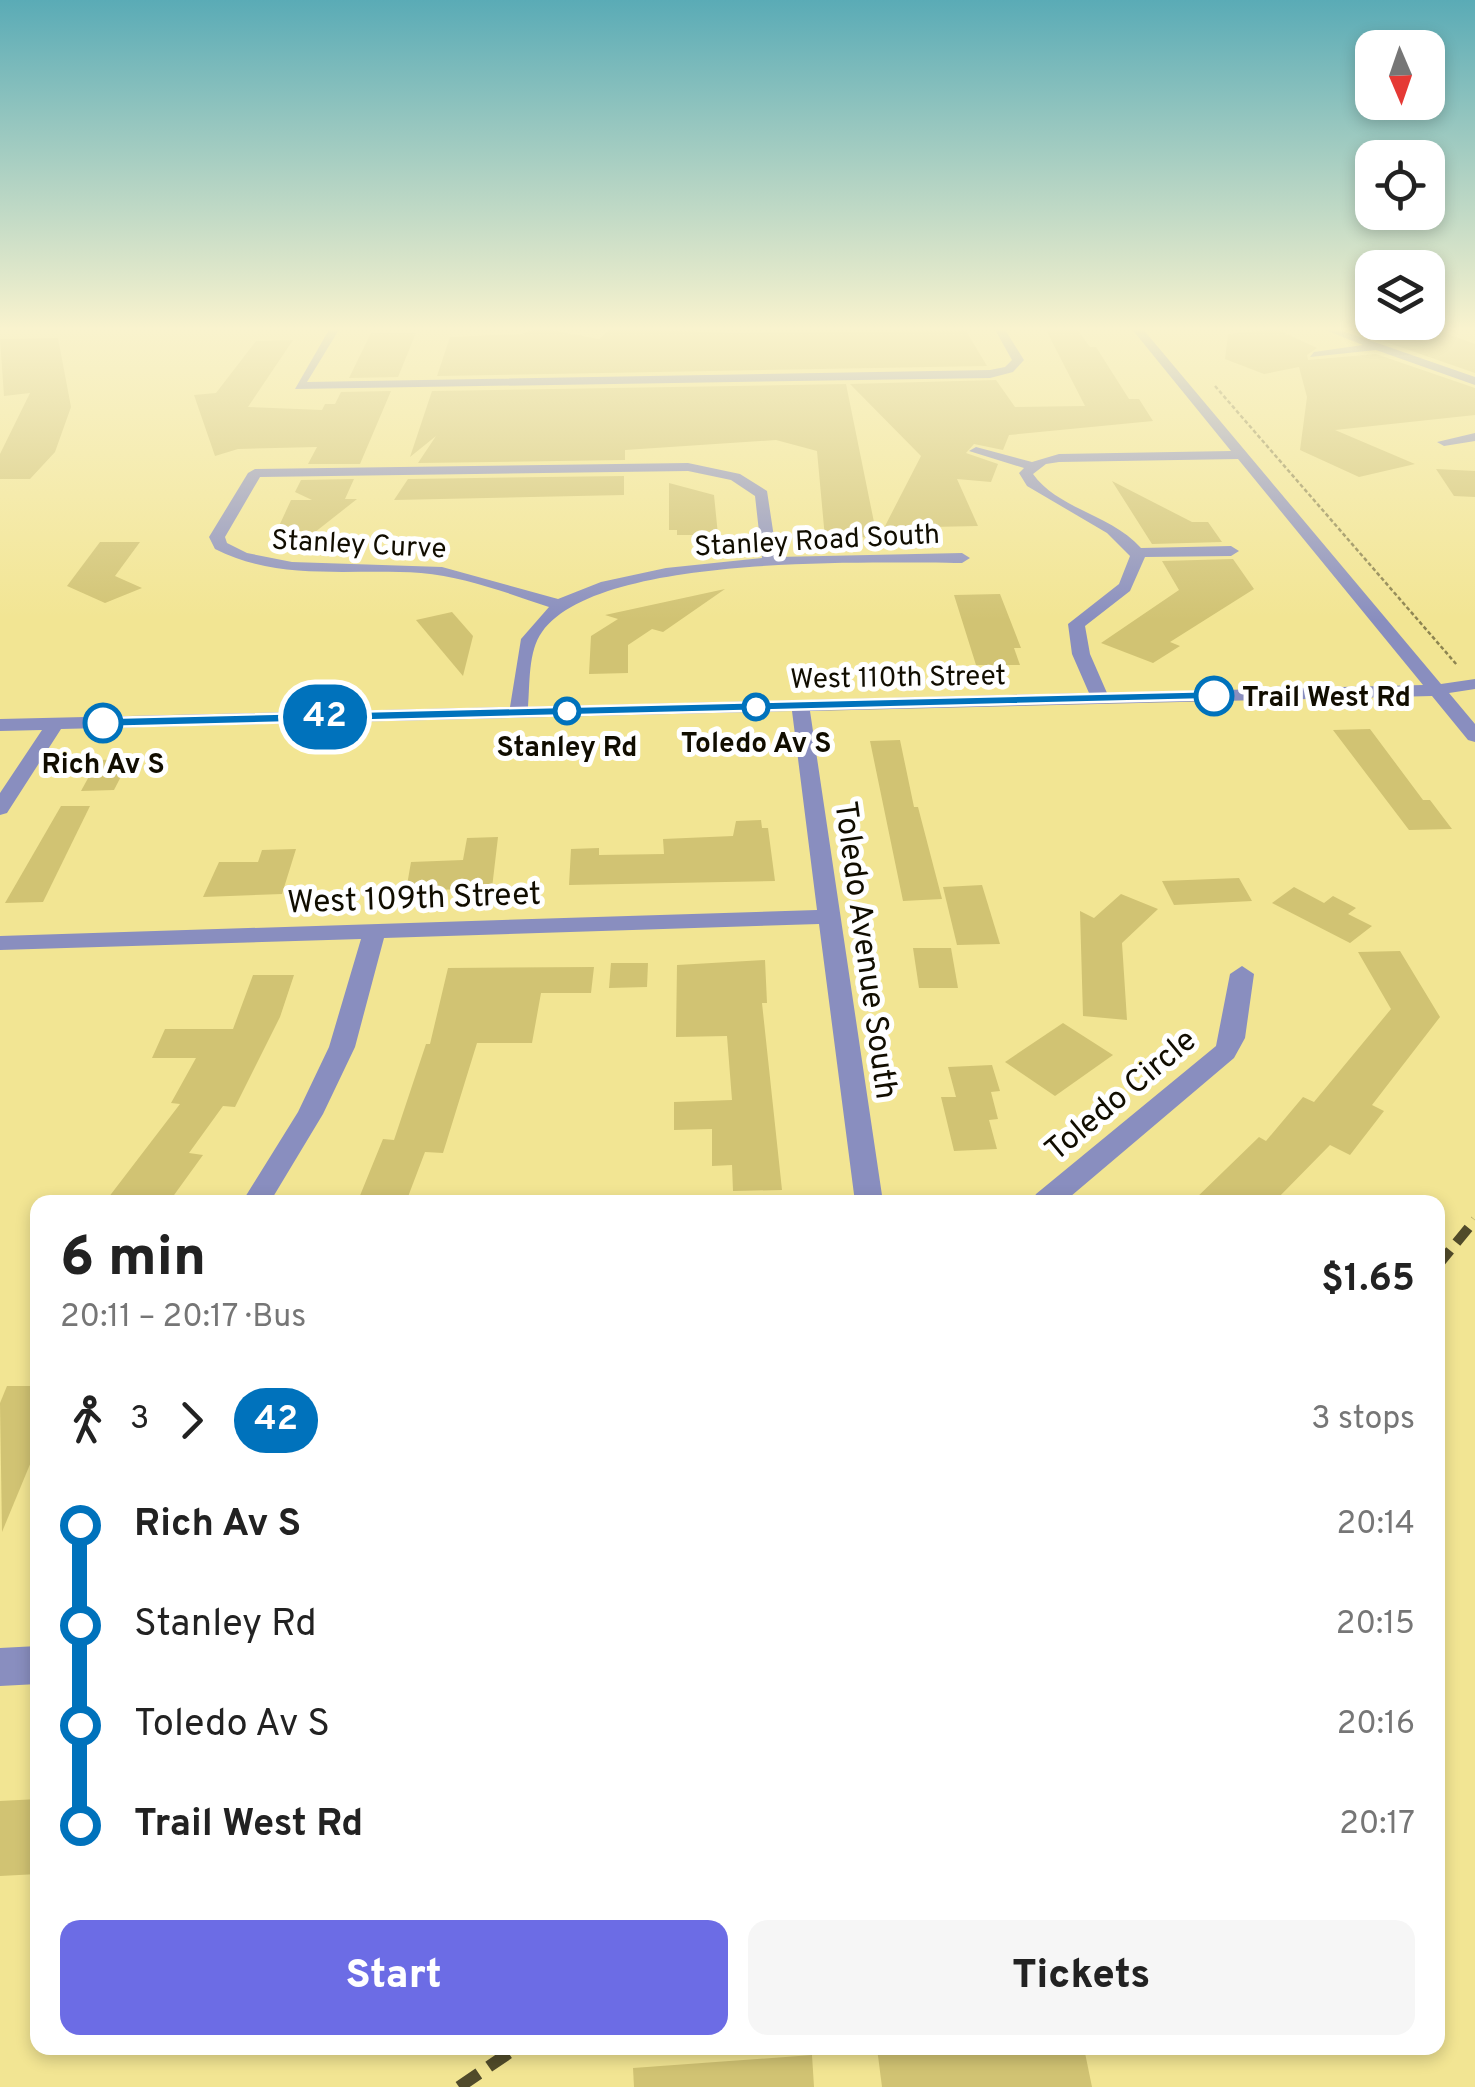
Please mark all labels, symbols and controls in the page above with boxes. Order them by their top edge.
north arrow [1355,30,1445,120]
map controls [1355,30,1445,340]
button: locate [1355,140,1445,230]
button: layers [1355,250,1445,340]
street label: Stanley Road South [694,518,941,566]
street label: Stanley Curve [270,523,447,569]
street label: West 110th Street [790,659,1006,699]
marker: Trail West Rd [1195,677,1233,715]
place label: Trail West Rd [1242,681,1411,717]
line badge: 42 [280,684,370,750]
marker: Toledo Av S [743,694,769,720]
text: 42 [303,695,347,739]
marker: Stanley Rd [554,698,580,724]
marker: Rich Av S [84,704,122,742]
place label: Toledo Av S [681,727,831,763]
place label: Stanley Rd [497,731,637,767]
place label: Rich Av S [41,748,165,784]
street label: Toledo Avenue South [823,799,905,1102]
street label: West 109th Street [286,876,542,924]
street label: Toledo Circle [1038,1021,1206,1171]
text: 6 min [60,1225,206,1295]
text: $1.65 [1321,1256,1415,1305]
text: 20:11 – 20:17 · Bus [60,1298,306,1338]
icon: walk [60,1393,115,1448]
icon: forward [164,1393,219,1448]
text: 42 [254,1398,298,1442]
text: 3 [130,1400,149,1440]
text: 3 stops [1311,1400,1415,1440]
text: Rich Av S [134,1501,301,1550]
text: 20:14 [1337,1505,1415,1545]
text: Stanley Rd [134,1601,317,1650]
text: 20:15 [1336,1605,1415,1645]
text: Toledo Av S [134,1701,330,1750]
text: 20:16 [1337,1705,1415,1745]
text: Trail West Rd [134,1801,363,1850]
text: 20:17 [1339,1805,1415,1845]
button: Start [60,1920,728,2035]
button: Tickets [748,1920,1415,2035]

